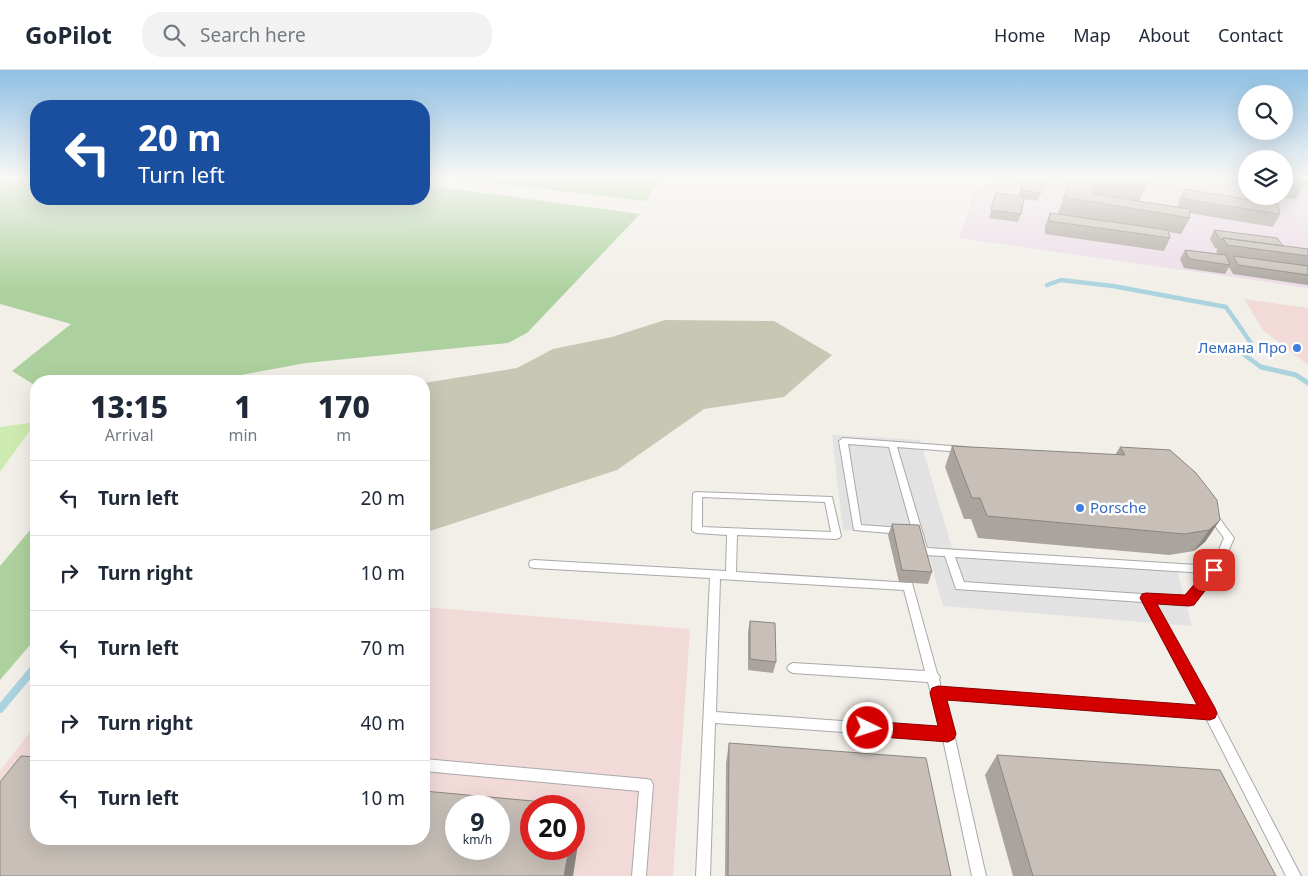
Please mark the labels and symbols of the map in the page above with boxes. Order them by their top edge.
place label: Лемана Про [1198,337,1287,357]
marker: Лемана Про [1291,342,1303,354]
place label: Porsche [1090,497,1146,517]
marker: Porsche [1074,502,1086,514]
pin [1193,549,1235,591]
position arrow [841,701,893,753]
speed limit sign: 20 [520,795,585,860]

